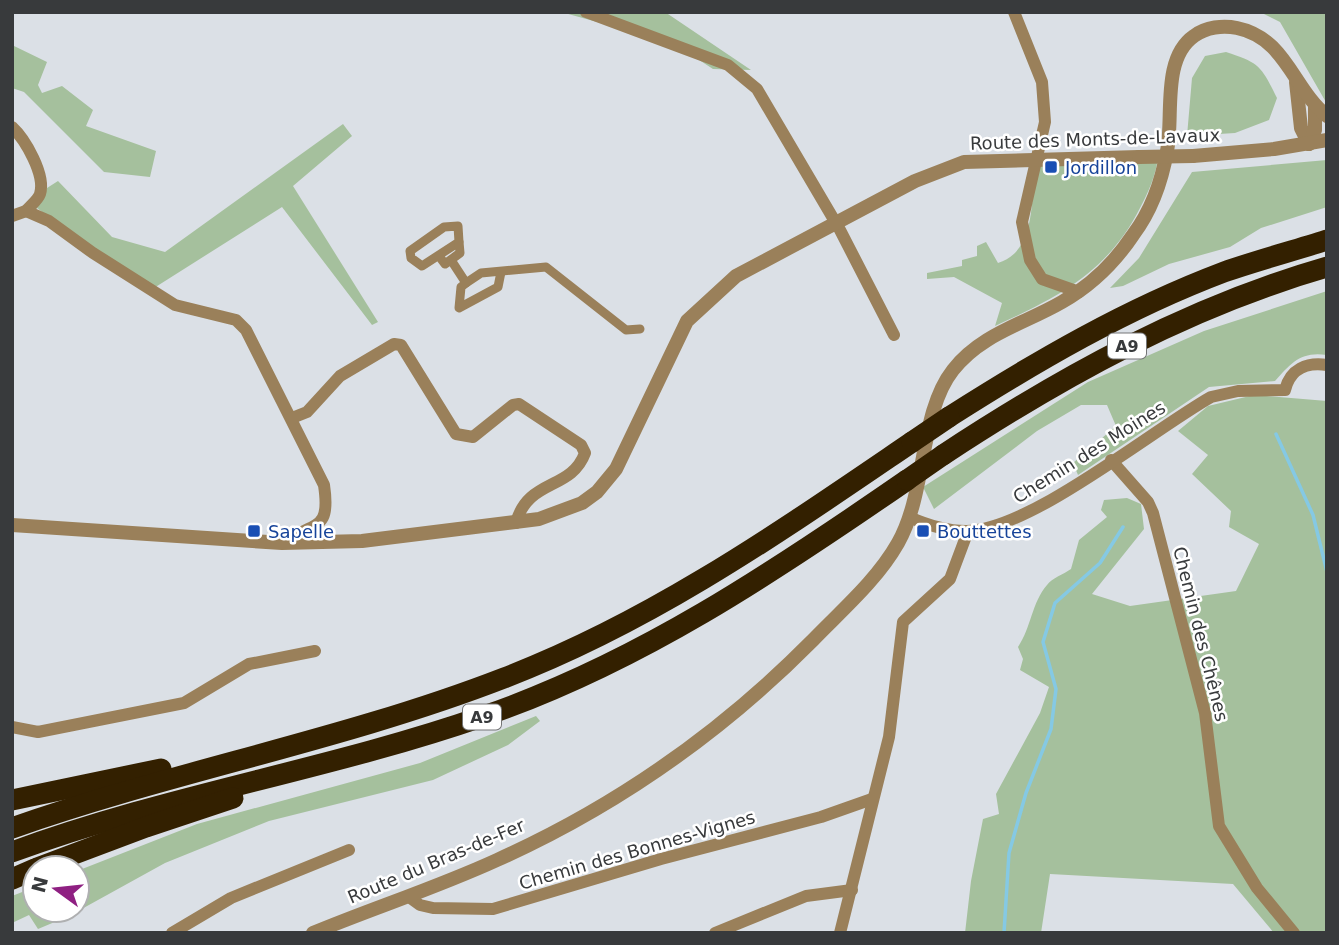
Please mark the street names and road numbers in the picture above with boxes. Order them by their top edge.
street label: Route des Monts-de-Lavaux [970,124,1221,154]
road number: A9 [1108,334,1146,358]
street label: Chemin des Moines [1009,397,1169,507]
street label: Chemin des Chênes [1169,545,1233,723]
road number: A9 [463,704,501,730]
street label: Chemin des Bonnes-Vignes [517,806,757,894]
street label: Route du Bras-de-Fer [344,814,528,908]

